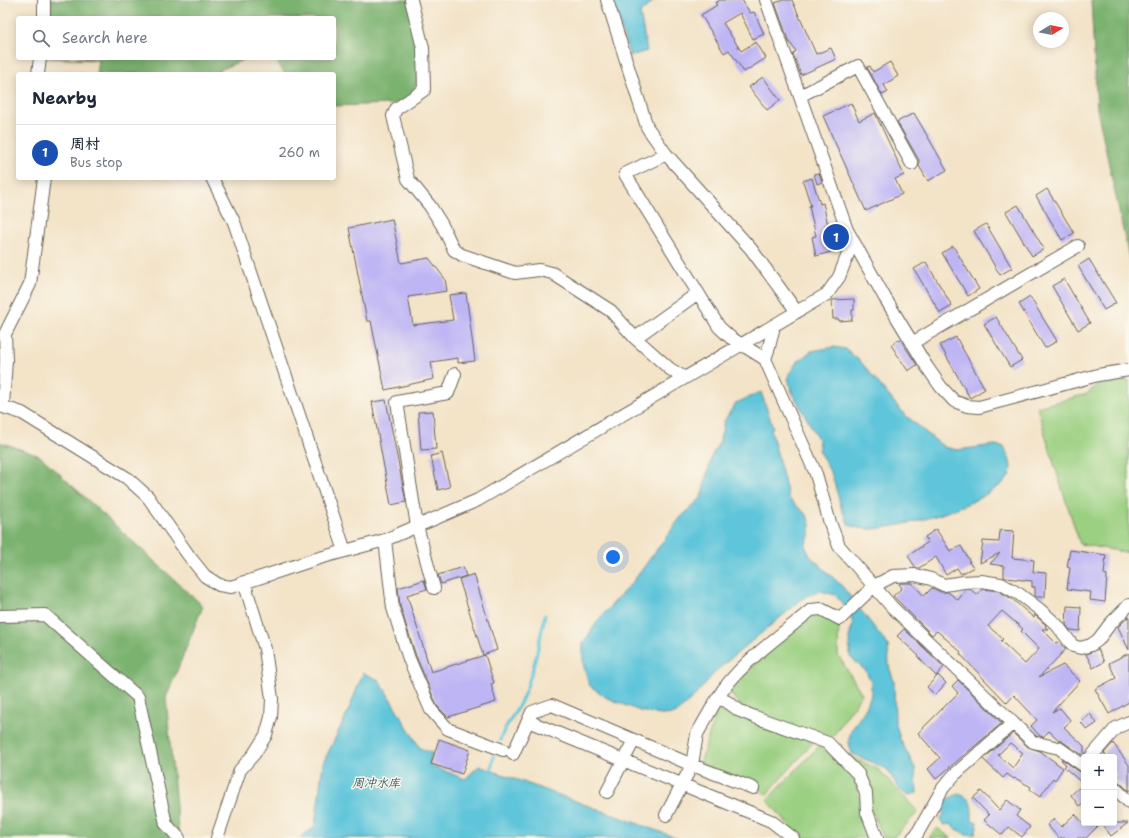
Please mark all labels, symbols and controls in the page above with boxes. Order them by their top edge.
north arrow [1033,12,1069,48]
search box [16,16,336,60]
icon: search [30,27,52,49]
text: Search here [62,28,148,48]
text: Nearby [32,87,97,109]
text: 周村 [70,134,100,154]
text: 1 [42,144,48,161]
text: 260 m [278,144,320,161]
text: Bus stop [70,154,122,171]
pin: 1 [823,222,849,252]
your location [603,547,623,567]
map controls [1081,754,1117,826]
button: + [1081,754,1117,790]
water label: 周冲水库 [352,775,401,791]
button: − [1081,790,1117,826]

